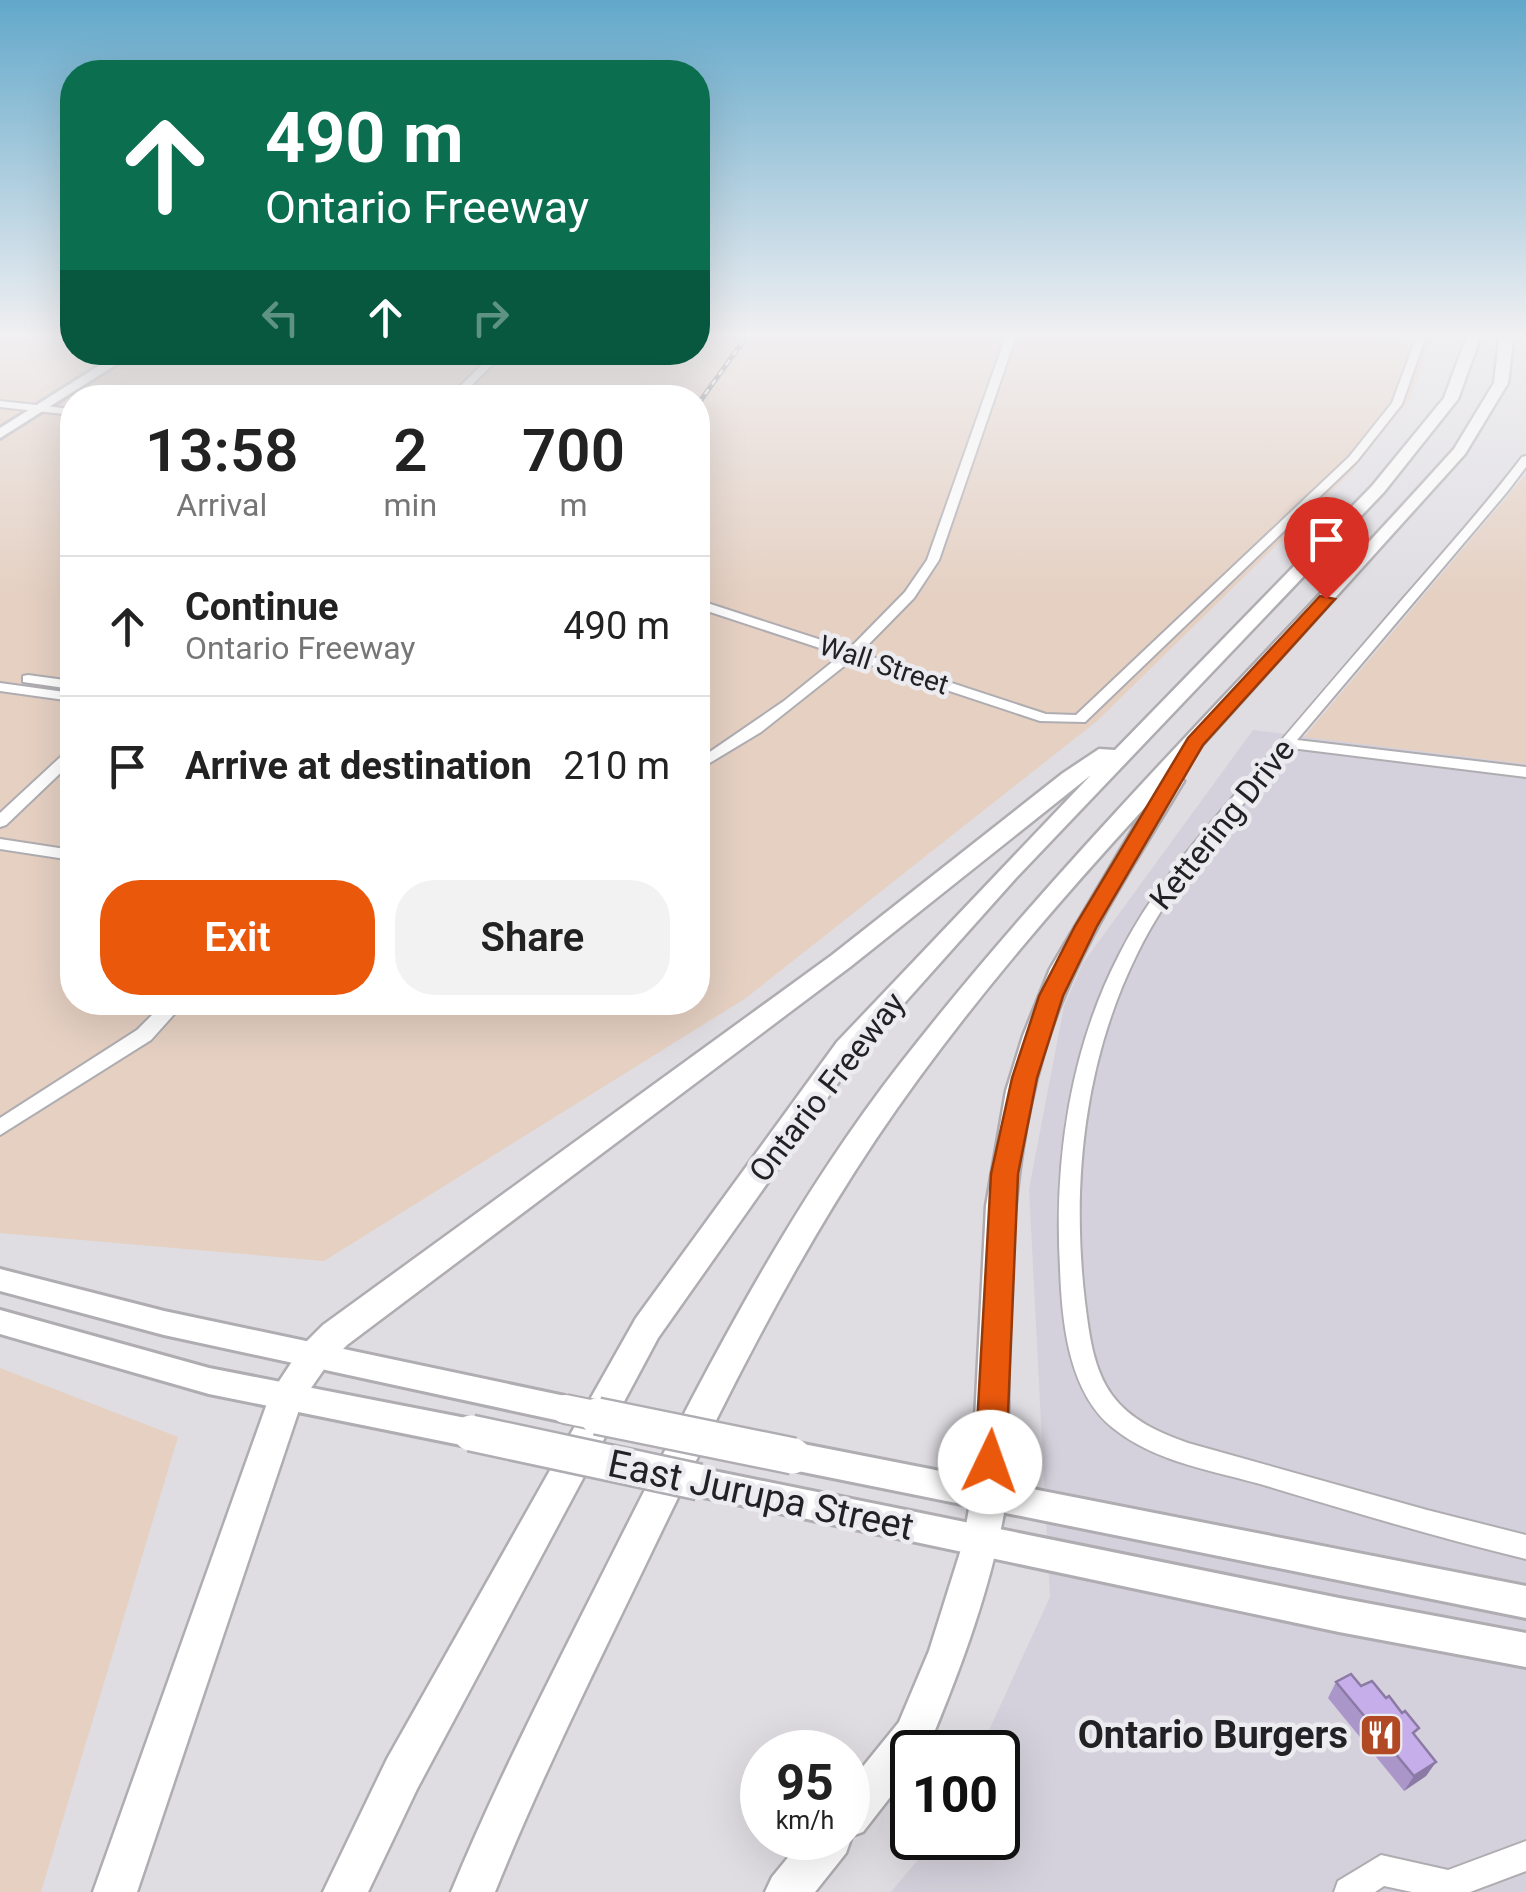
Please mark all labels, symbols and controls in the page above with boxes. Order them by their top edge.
text: 490 m [265,97,464,179]
icon: ahead [100,100,230,230]
text: Ontario Freeway [265,181,589,234]
icon: left [253,290,308,345]
icon: ahead [358,290,413,345]
icon: right [463,290,518,345]
text: 13:58 [145,415,299,486]
text: 2 [393,415,427,486]
text: 700 [522,415,625,486]
text: Arrival [176,486,267,524]
text: min [384,486,437,524]
text: m [559,486,588,524]
pin [1284,497,1369,600]
icon: arrive [1299,512,1354,567]
text: Continue [185,585,339,629]
icon: ahead [100,599,155,654]
text: 490 m [563,604,670,648]
text: Ontario Freeway [185,629,416,667]
street label: Wall Street [815,629,953,701]
street label: Kettering Drive [1142,731,1302,917]
icon: arrive [100,739,155,794]
text: Arrive at destination [185,744,532,788]
text: 210 m [563,744,670,788]
button: Exit [100,880,375,995]
button: Share [395,880,670,995]
street label: Ontario Freeway [741,984,913,1190]
position arrow [938,1410,1042,1514]
street label: East Jurupa Street [604,1441,918,1549]
restaurant icon: Ontario Burgers [1358,1712,1404,1758]
place label: Ontario Burgers [1078,1713,1348,1757]
speed limit sign: 100 [890,1730,1020,1860]
text: 95 [776,1754,834,1812]
text: km/h [776,1806,834,1835]

